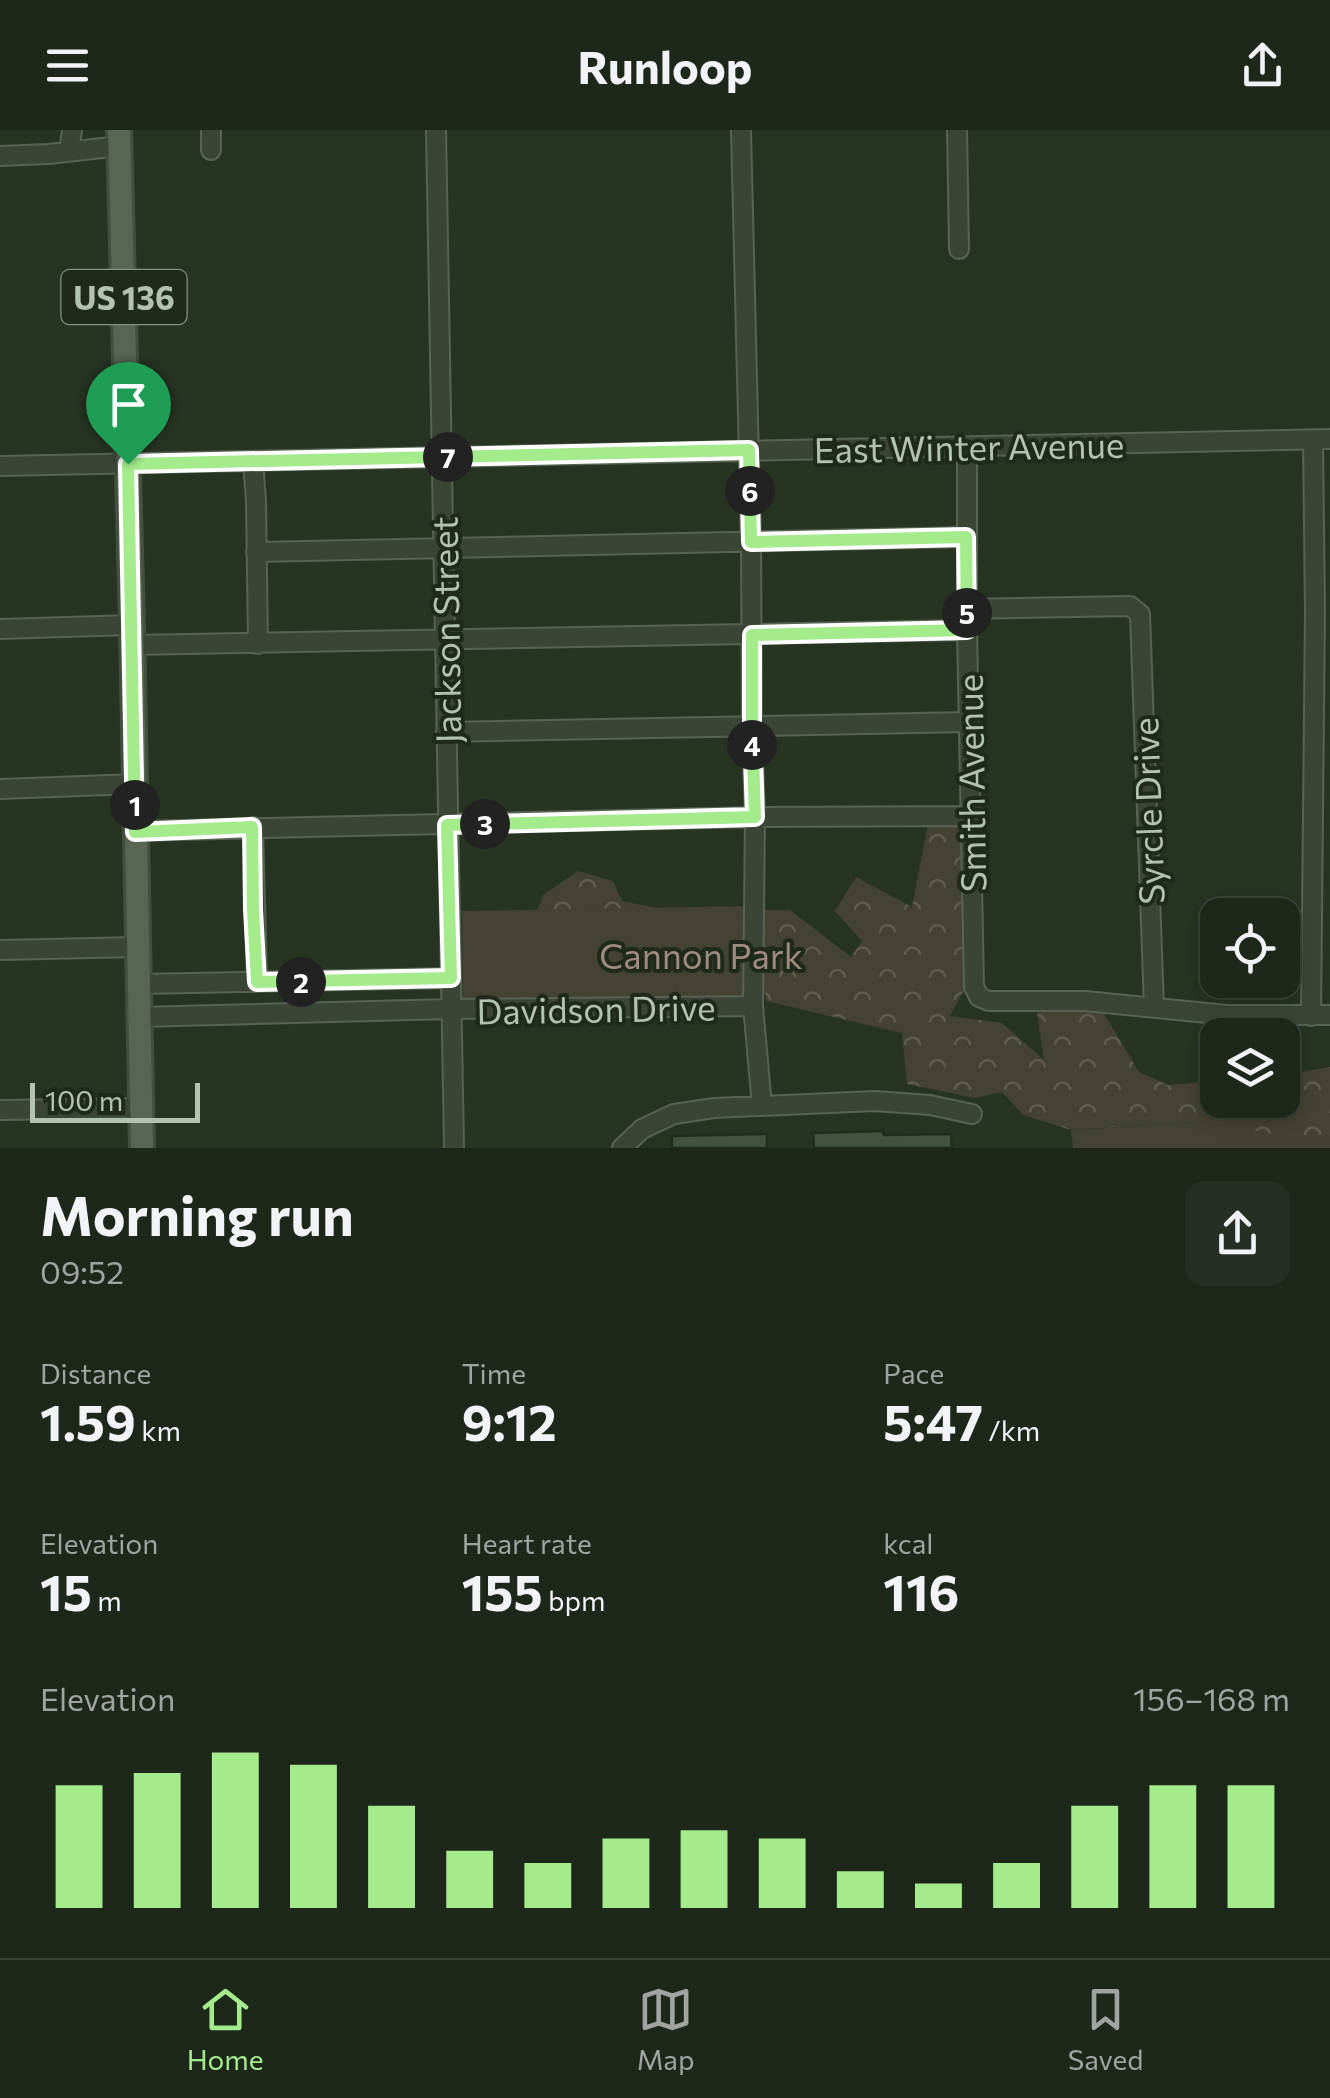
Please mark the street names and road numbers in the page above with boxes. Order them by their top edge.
road number: US 136 [62,270,186,324]
street label: East Winter Avenue [813,422,1125,470]
street label: Jackson Street [422,516,468,744]
street label: Smith Avenue [947,674,993,892]
street label: Syrcle Drive [1122,717,1172,905]
street label: Davidson Drive [476,984,716,1032]

